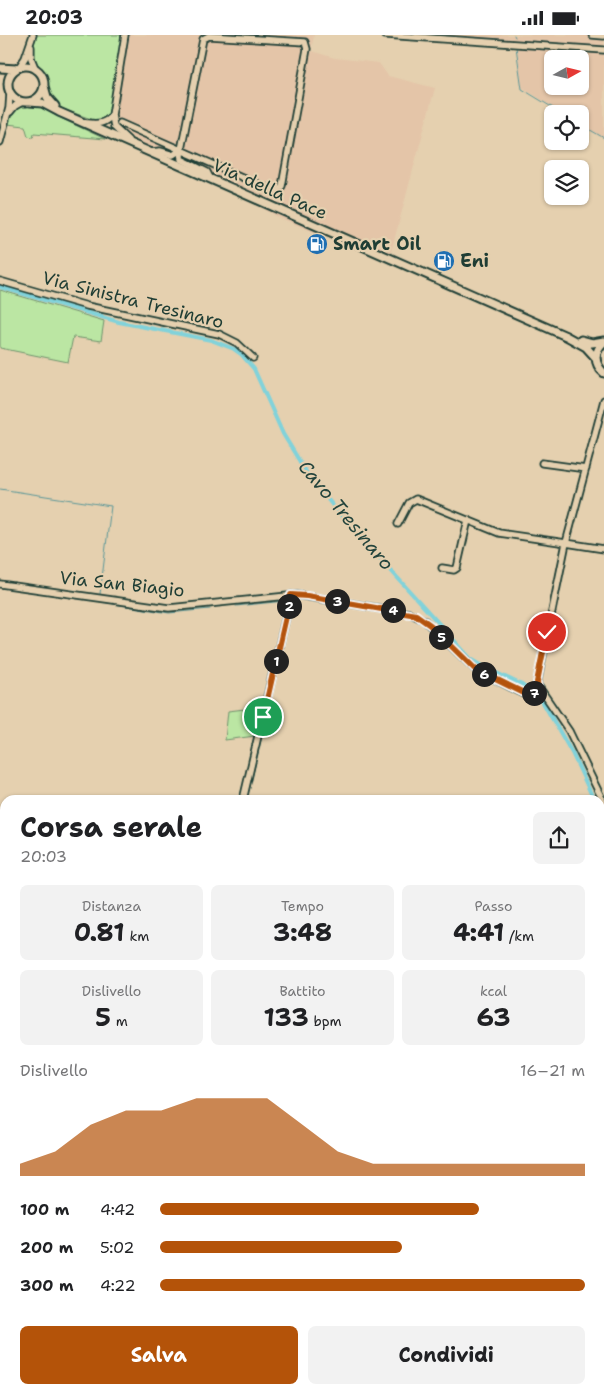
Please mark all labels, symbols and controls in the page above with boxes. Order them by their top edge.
text: 20:03 [25,5,83,30]
north arrow [544,50,589,95]
map controls [544,50,589,205]
button: locate [544,105,589,150]
street label: Via della Pace [209,153,331,225]
button: layers [544,160,589,205]
fuel station icon: Smart Oil [305,232,329,256]
place label: Smart Oil [333,232,421,256]
fuel station icon: Eni [432,249,456,273]
place label: Eni [460,249,489,273]
street label: Via Sinistra Tresinaro [40,266,226,334]
water label: Cavo Tresinaro [293,455,399,575]
street label: Via San Biagio [58,566,186,602]
pin: 3 [324,589,350,613]
text: 3 [333,592,342,610]
pin: 2 [276,593,302,619]
text: 2 [285,597,294,615]
pin: 4 [380,597,406,623]
text: 4 [389,601,398,619]
pin [526,611,568,653]
icon: check [533,618,561,646]
pin: 5 [428,625,454,649]
text: 5 [437,628,446,646]
pin: 1 [264,649,288,673]
text: 1 [273,652,280,670]
pin: 6 [472,661,496,687]
text: 6 [480,665,489,683]
pin: 7 [522,681,546,705]
text: 7 [530,684,539,702]
pin [242,696,284,738]
icon: arrive [249,703,277,731]
text: Corsa serale [20,808,202,846]
button: share [533,812,585,864]
text: 20:03 [20,846,67,867]
text: Distanza [82,897,141,915]
text: Tempo [281,897,324,915]
text: Passo [475,897,512,915]
text: 0.81 [74,915,125,949]
text: 3:48 [273,915,332,949]
text: 4:41 [453,915,504,949]
text: km [125,927,149,945]
text: /km [504,927,534,945]
text: Dislivello [82,982,141,1000]
text: Battito [279,982,326,1000]
text: kcal [480,982,507,1000]
text: 5 [95,1000,111,1034]
text: 133 [263,1000,309,1034]
text: 63 [476,1000,511,1034]
text: m [111,1012,128,1030]
text: bpm [309,1012,342,1030]
text: Dislivello [20,1060,88,1081]
text: 16–21 m [520,1060,585,1081]
text: 100 m [20,1199,69,1220]
text: 4:42 [100,1199,135,1220]
text: 200 m [20,1237,73,1258]
text: 5:02 [100,1237,134,1258]
text: 300 m [20,1275,74,1296]
text: 4:22 [100,1275,136,1296]
button: Salva [20,1326,298,1384]
button: Condividi [308,1326,585,1384]

